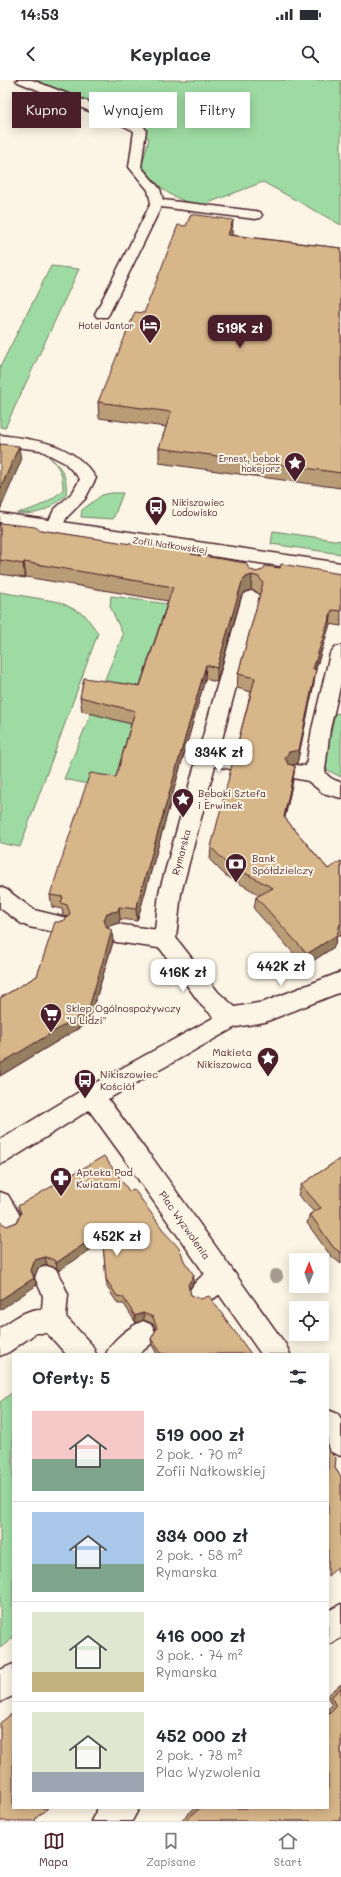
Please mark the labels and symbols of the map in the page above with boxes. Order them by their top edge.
hotel icon: Hotel Jantor [137,312,163,345]
pin: 519K zł [203,315,277,349]
place label: Hotel Jantor [78,320,134,331]
place icon: Ernest, bebok hokejorz [282,450,308,483]
place label: Ernest, bebok hokejorz [219,453,280,474]
bus stop icon: Nikiszowiec Lodowisko [143,494,169,527]
place label: Nikiszowiec Lodowisko [172,497,224,518]
street label: Zofii Nałkowskiej [132,534,208,556]
pin: 334K zł [182,739,256,773]
place icon: Beboki Sztefa i Erwinek [170,786,196,819]
place label: Beboki Sztefa i Erwinek [198,786,266,812]
street label: Rymarska [168,827,194,877]
bank icon: Bank Spółdzielczy [223,851,249,884]
place label: Bank Spółdzielczy [252,851,313,877]
pin: 442K zł [244,953,318,987]
pin: 416K zł [146,959,220,993]
supermarket icon: Sklep Ogólnospożywczy "U Lidzi" [38,1001,64,1034]
place label: Sklep Ogólnospożywczy "U Lidzi" [66,1001,181,1027]
place label: Makieta Nikiszowca [197,1045,252,1071]
place icon: Makieta Nikiszowca [255,1045,281,1078]
bus stop icon: Nikiszowiec Kościół [72,1067,98,1100]
place label: Nikiszowiec Kościół [100,1067,158,1093]
pharmacy icon: Apteka Pod Kwiatami [48,1165,74,1198]
place label: Apteka Pod Kwiatami [76,1165,133,1191]
street label: Plac Wyzwolenia [156,1188,214,1262]
pin: 452K zł [80,1223,154,1257]
north arrow [289,1253,329,1293]

